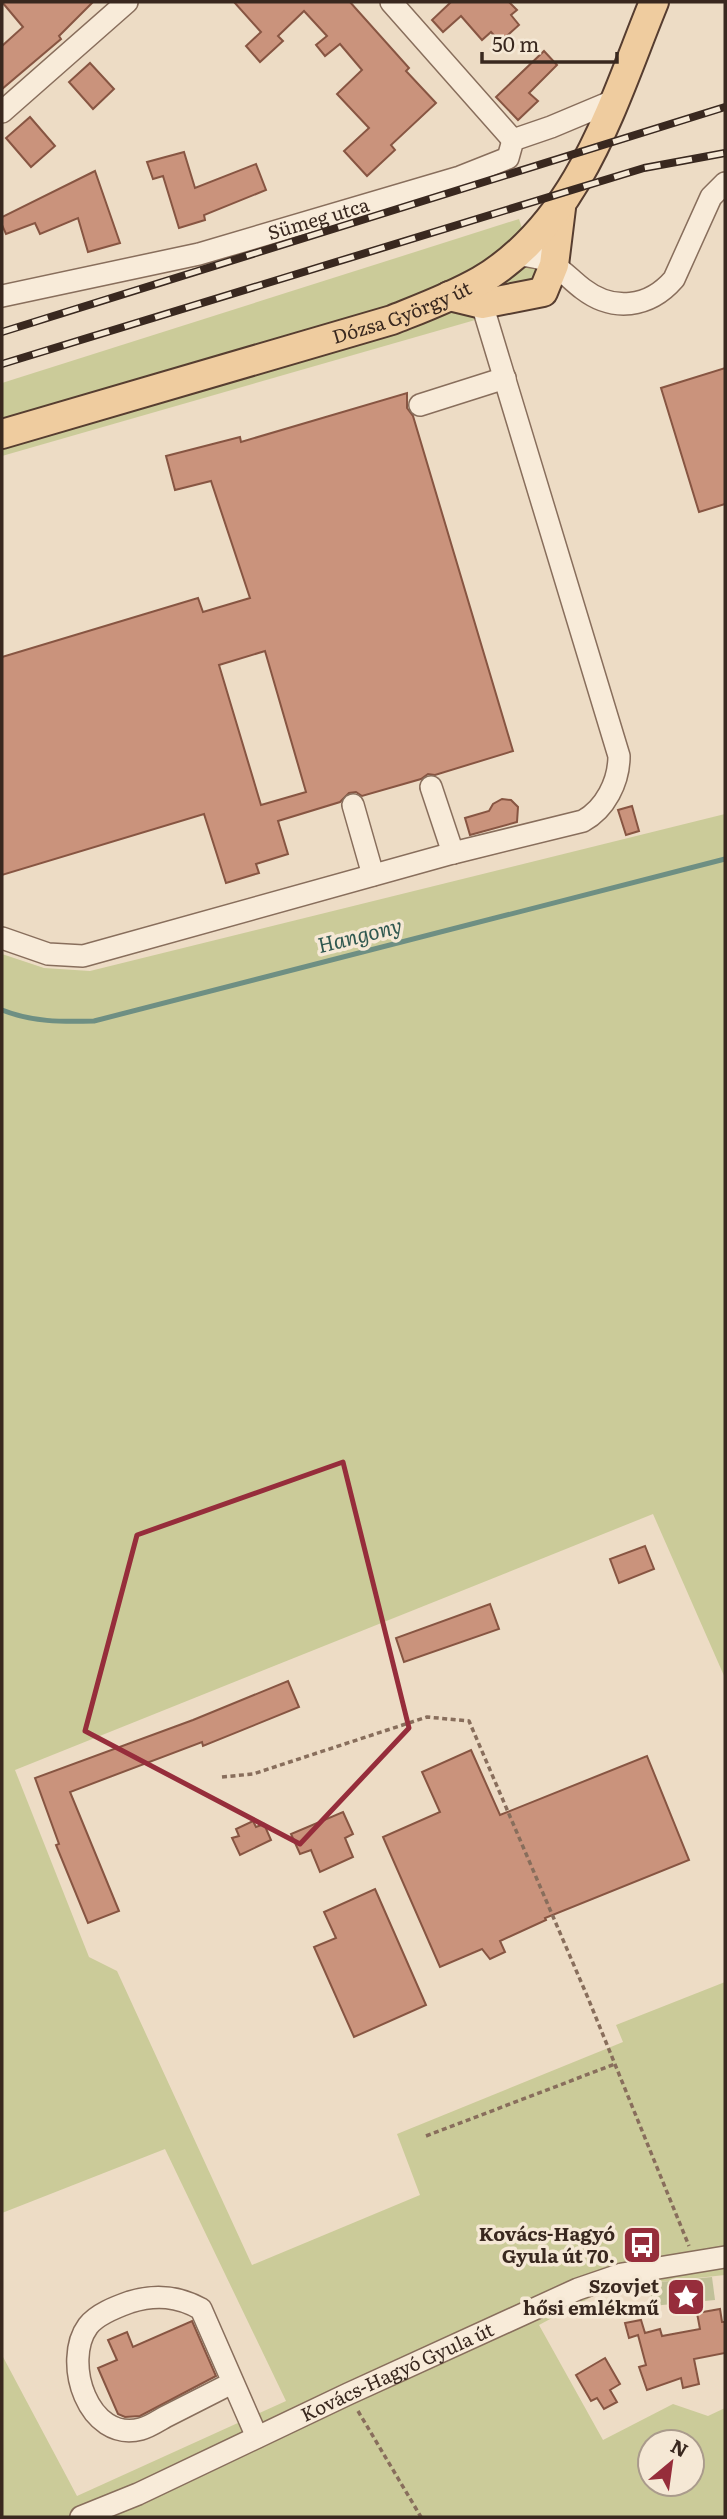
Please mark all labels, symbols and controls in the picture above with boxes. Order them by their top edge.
scale bar [482,21,617,65]
text: 50 m [492,27,539,58]
street label: Sümeg utca [264,189,373,246]
street label: Dózsa György út [329,273,476,350]
water label: Hangony [314,908,405,959]
place label: Kovács-Hagyó Gyula út 70. [479,2219,615,2269]
bus stop icon: Kovács-Hagyó Gyula út 70. [621,2224,663,2266]
place label: Szovjet hősi emlékmű [523,2271,660,2321]
place icon: Szovjet hősi emlékmű [665,2276,707,2318]
street label: Kovács-Hagyó Gyula út [296,2314,498,2428]
north arrow [636,2428,706,2498]
text: N [666,2431,694,2463]

